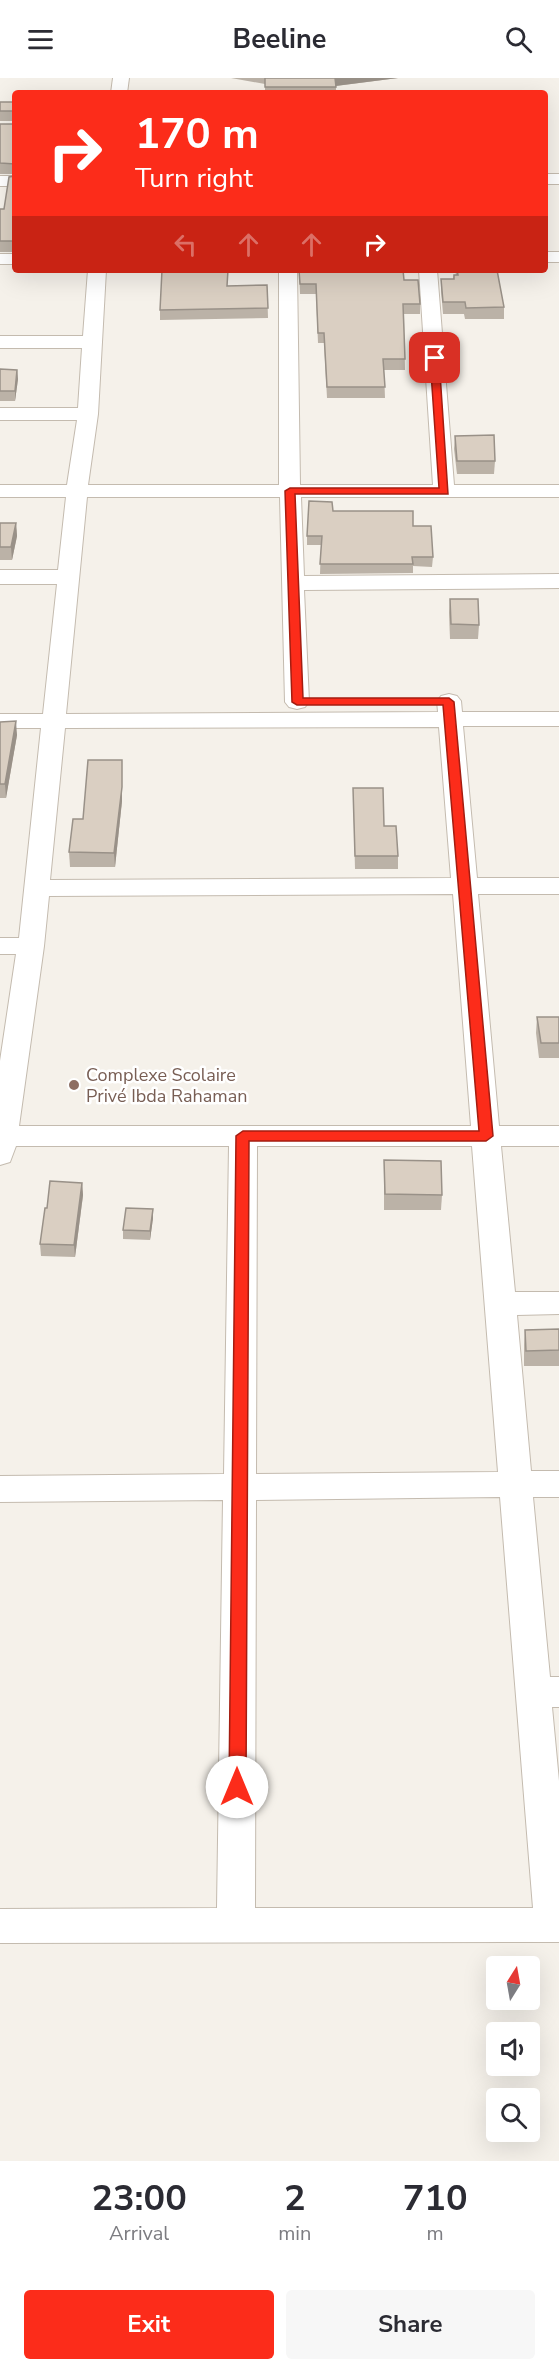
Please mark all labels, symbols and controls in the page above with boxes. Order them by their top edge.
text: Beeline [233,21,326,58]
icon: menu [24,23,57,56]
icon: search [502,23,535,56]
text: 170 m [135,106,259,163]
icon: right [36,114,114,192]
text: Turn right [135,160,253,197]
icon: left [169,228,202,261]
icon: ahead [232,228,265,261]
icon: ahead [295,228,328,261]
icon: right [358,228,391,261]
pin [409,332,460,383]
icon: arrive [418,341,451,374]
place label: Complexe Scolaire Privé Ibda Rahaman [86,1063,247,1108]
marker: Complexe Scolaire Privé Ibda Rahaman [67,1078,81,1092]
position arrow [205,1755,269,1819]
north arrow [486,1956,540,2010]
map controls [486,1956,540,2142]
button: sound [486,2022,540,2076]
button: search [486,2088,540,2142]
text: 23:00 [91,2174,187,2223]
text: 2 [284,2174,306,2223]
text: 710 [403,2174,468,2223]
text: Arrival [109,2220,169,2247]
text: min [278,2220,311,2247]
text: m [427,2220,444,2247]
button: Exit [24,2290,274,2359]
button: Share [286,2290,535,2359]

